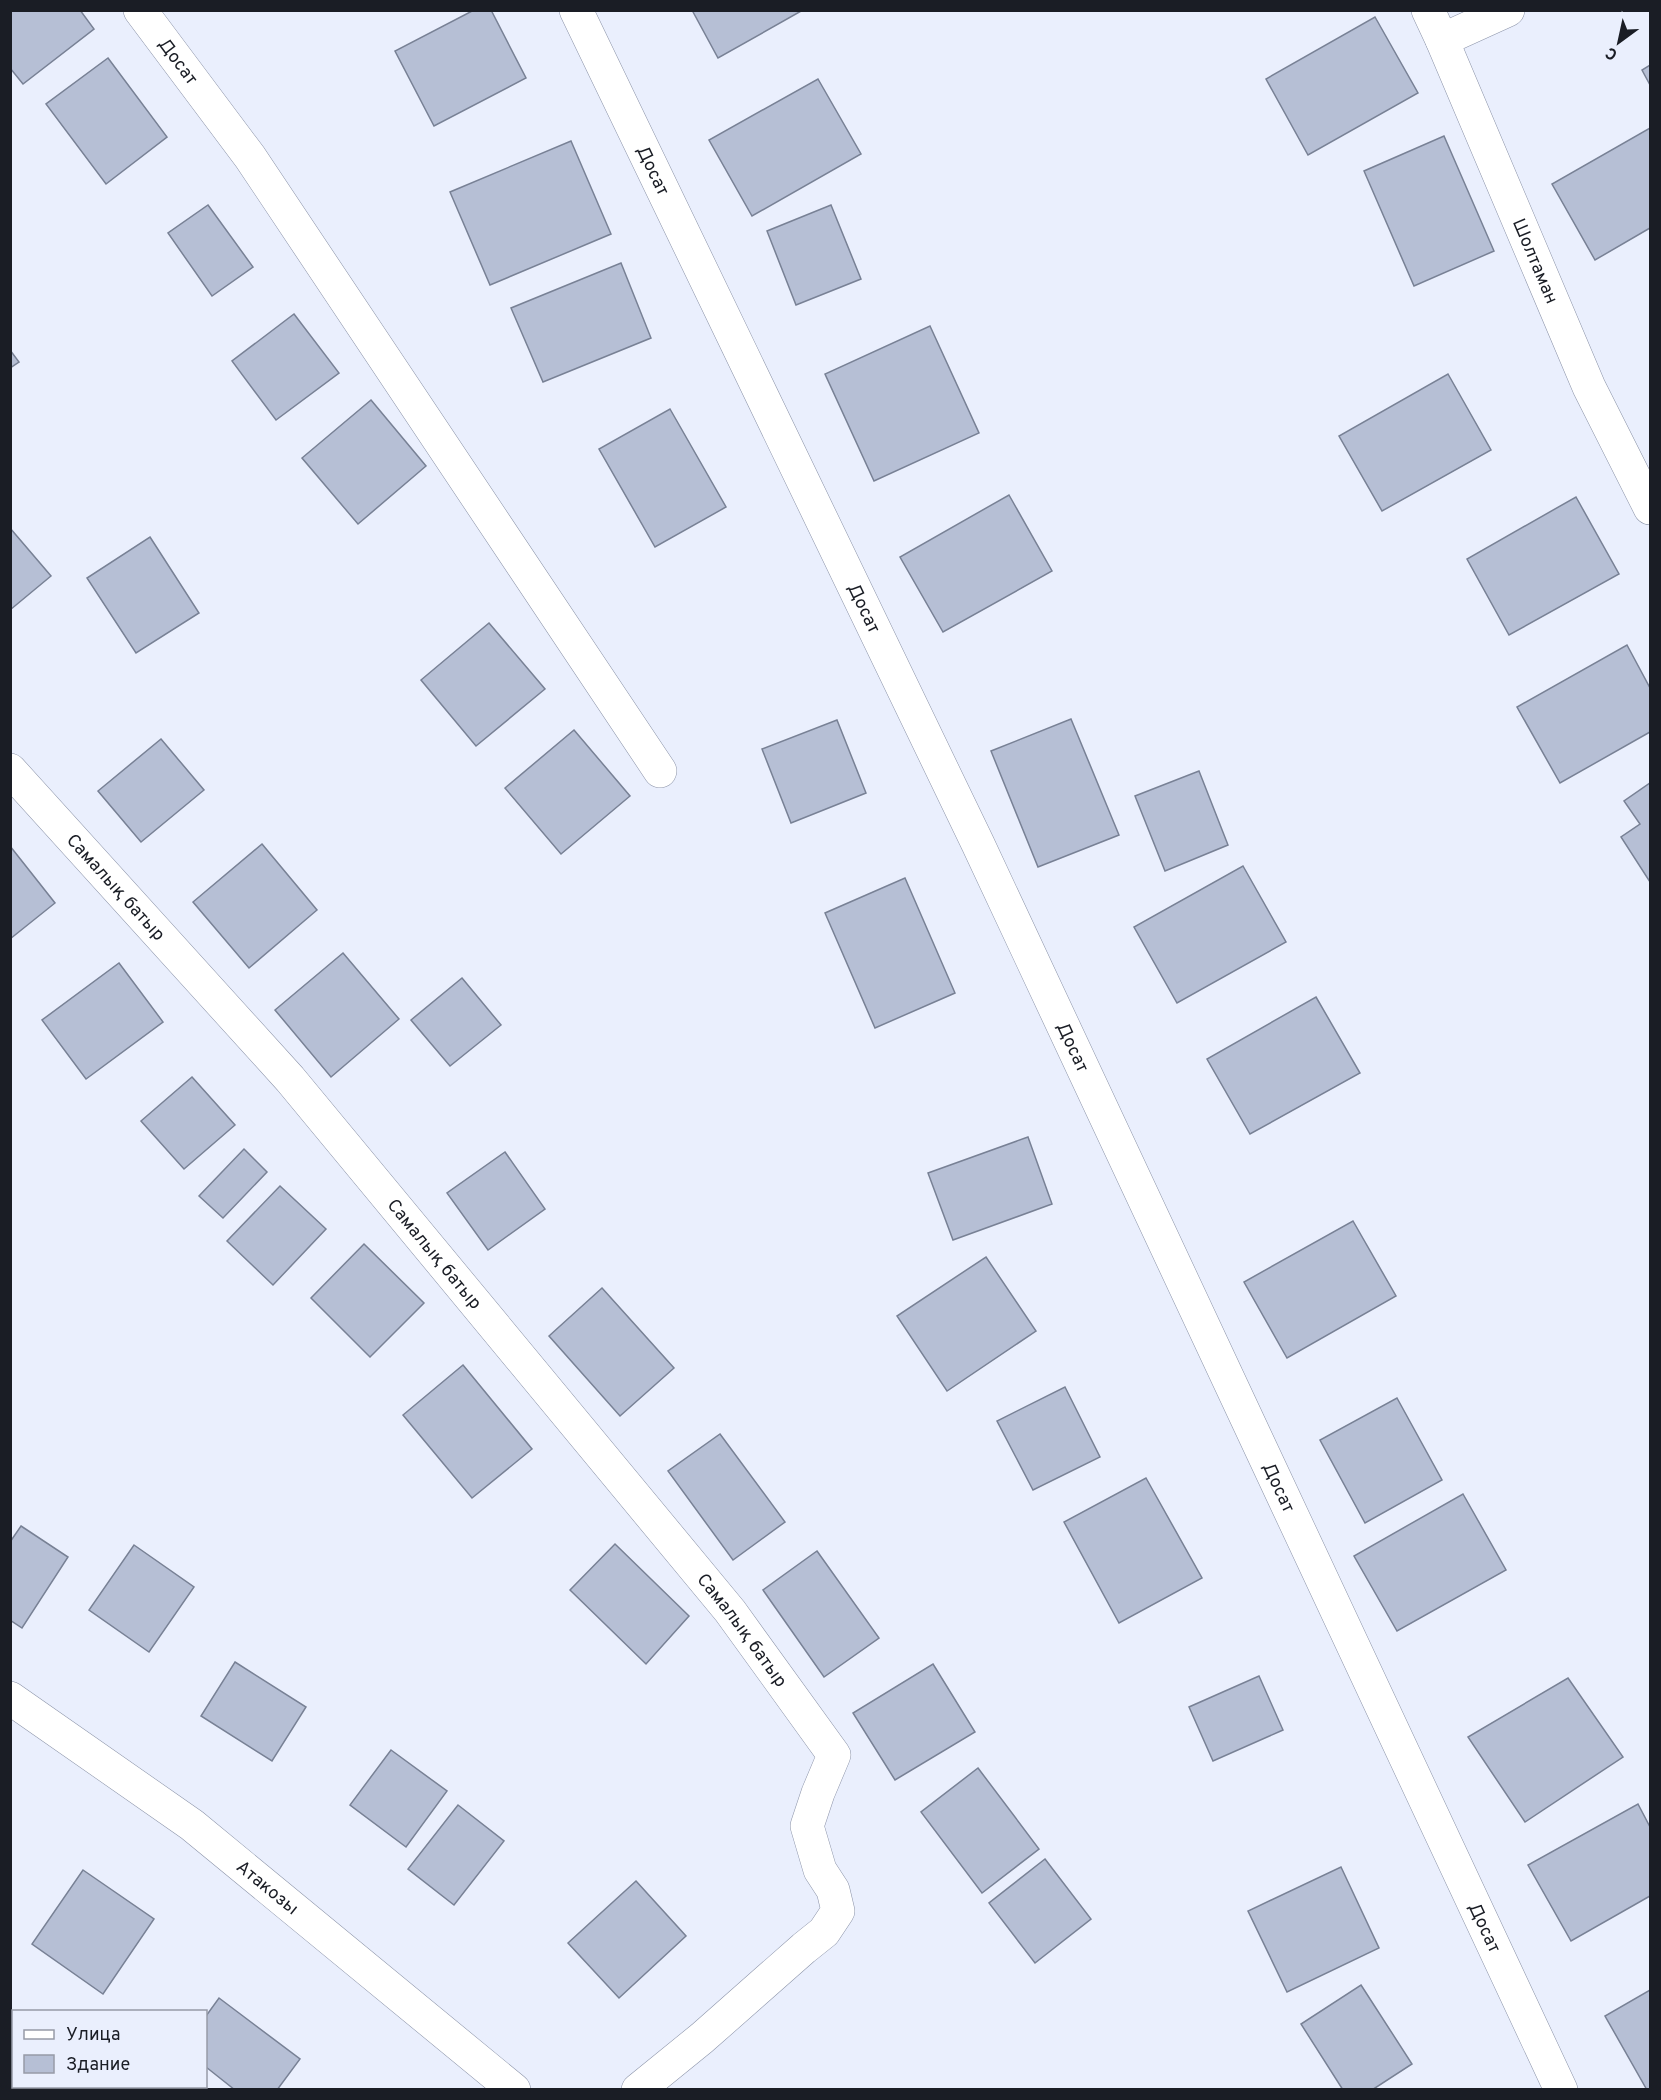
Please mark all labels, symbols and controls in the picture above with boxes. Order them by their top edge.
north arrow [1589,12,1649,72]
street label: Досат [152,34,202,90]
text: С [1602,42,1622,64]
street label: Досат [630,142,674,200]
street label: Шолтаман [1506,215,1562,308]
street label: Досат [841,580,885,637]
street label: Самалық батыр [61,830,169,946]
street label: Досат [1050,1019,1093,1076]
street label: Самалық батыр [381,1195,486,1315]
street label: Досат [1256,1459,1299,1517]
street label: Самалық батыр [691,1569,791,1692]
street label: Атакозы [231,1856,303,1921]
street label: Досат [1462,1899,1505,1957]
legend [12,2010,207,2088]
text: Улица [66,2024,120,2047]
text: Здание [66,2054,130,2077]

